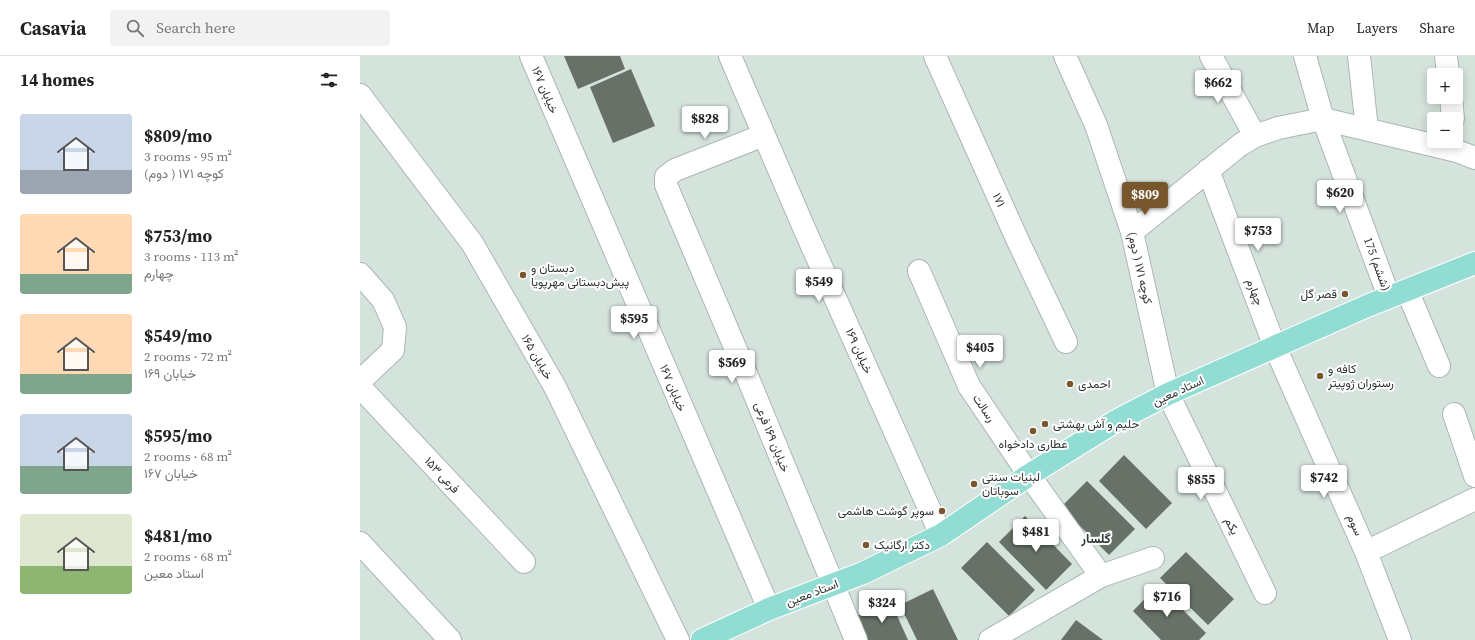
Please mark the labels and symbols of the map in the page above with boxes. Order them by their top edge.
street label: خیابان ۱۶۷ [528,64,562,116]
pin: $662 [1194,70,1242,104]
pin: $828 [681,106,729,140]
pin: $620 [1316,180,1364,214]
pin: $809 [1121,182,1169,216]
street label: ۱۷۱ [989,190,1009,210]
pin: $753 [1234,218,1282,252]
street label: کوچه ۱۷۱ ( دوم) [1124,230,1156,306]
street label: 175 (ششم) [1360,235,1394,293]
place label: دبستان و پیش‌دبستانی مهرپویا [531,260,629,290]
pin: $549 [795,269,843,303]
marker: دبستان و پیش‌دبستانی مهرپویا [518,270,528,280]
street label: چهارم [1243,276,1267,308]
place label: قصر گل [1300,286,1337,302]
marker: قصر گل [1340,289,1350,299]
pin: $595 [610,306,658,340]
street label: خیابان ۱۶۹ [842,326,876,376]
street label: خیابان ۱۶۵ [518,332,556,382]
pin: $405 [956,335,1004,369]
pin: $569 [708,350,756,384]
place label: کافه و رستوران ژوپیتر [1327,361,1394,391]
street label: خیابان ۱۶۷ [656,362,690,414]
marker: کافه و رستوران ژوپیتر [1315,371,1325,381]
street label: استاد معین [1150,372,1206,410]
place label: احمدی [1078,376,1111,392]
marker: احمدی [1065,379,1075,389]
street label: رسالت [969,391,999,425]
street label: خیابان ۱۶۹ فرعی [751,400,793,474]
place label: حلیم و آش بهشتی [1053,416,1139,432]
marker: حلیم و آش بهشتی [1040,419,1050,429]
marker: عطاری دادخواه [1028,426,1038,436]
place label: عطاری دادخواه [999,436,1067,452]
street label: ۱۵۳ فرعی [421,453,463,497]
pin: $742 [1300,465,1348,499]
pin: $855 [1177,467,1225,501]
place label: لبنیات سنتی سوباتان [982,469,1040,499]
marker: لبنیات سنتی سوباتان [969,479,979,489]
place label: سوپر گوشت هاشمی [838,503,934,519]
marker: سوپر گوشت هاشمی [937,506,947,516]
street label: سوم [1343,512,1367,538]
street label: یکم [1221,515,1243,538]
pin: $481 [1012,519,1060,553]
district label: گلسار [1080,530,1111,547]
place label: دکتر ارگانیک [874,537,930,553]
marker: دکتر ارگانیک [861,540,871,550]
street label: استاد معین [783,576,841,610]
pin: $716 [1143,584,1191,618]
pin: $324 [858,590,906,624]

